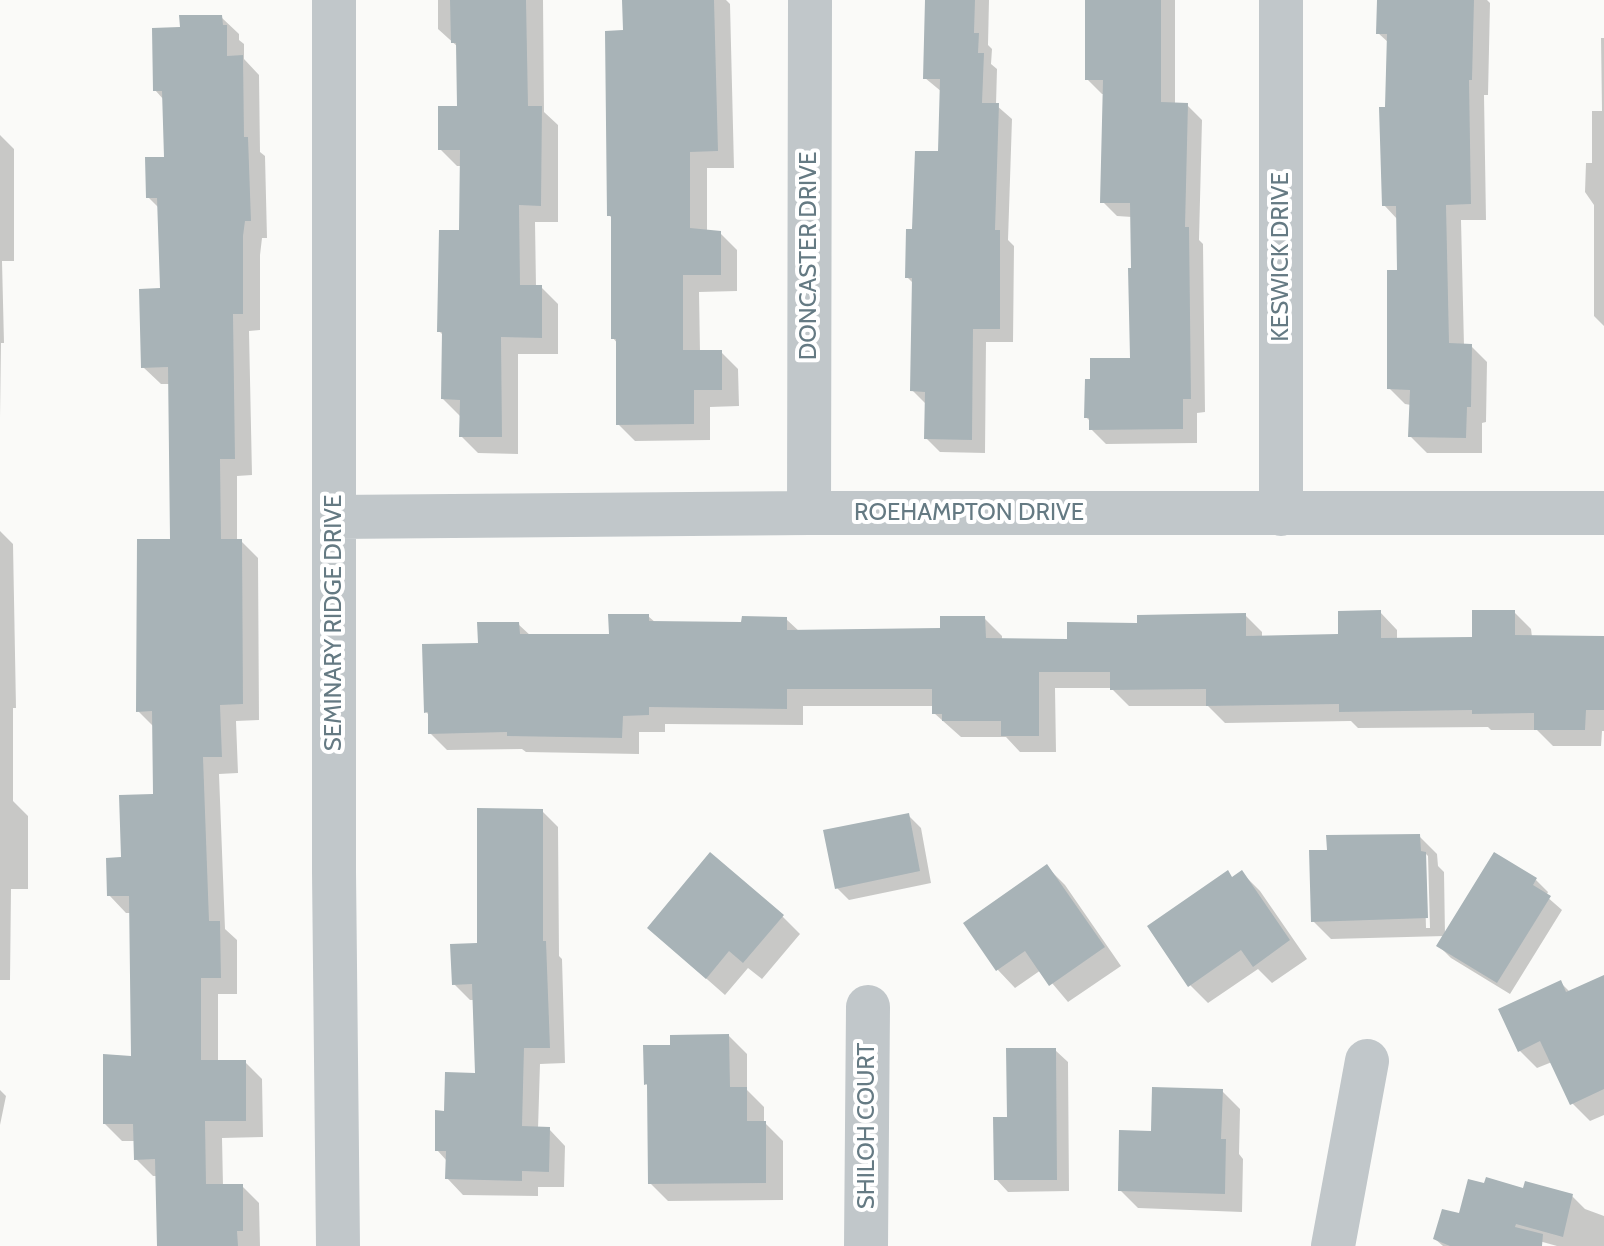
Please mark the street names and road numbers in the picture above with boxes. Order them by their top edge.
street label: DONCASTER DRIVE [795,152,823,360]
street label: KESWICK DRIVE [1267,172,1295,342]
street label: SEMINARY RIDGE DRIVE [320,495,348,751]
street label: ROEHAMPTON DRIVE [854,499,1084,527]
street label: SHILOH COURT [853,1043,881,1209]

